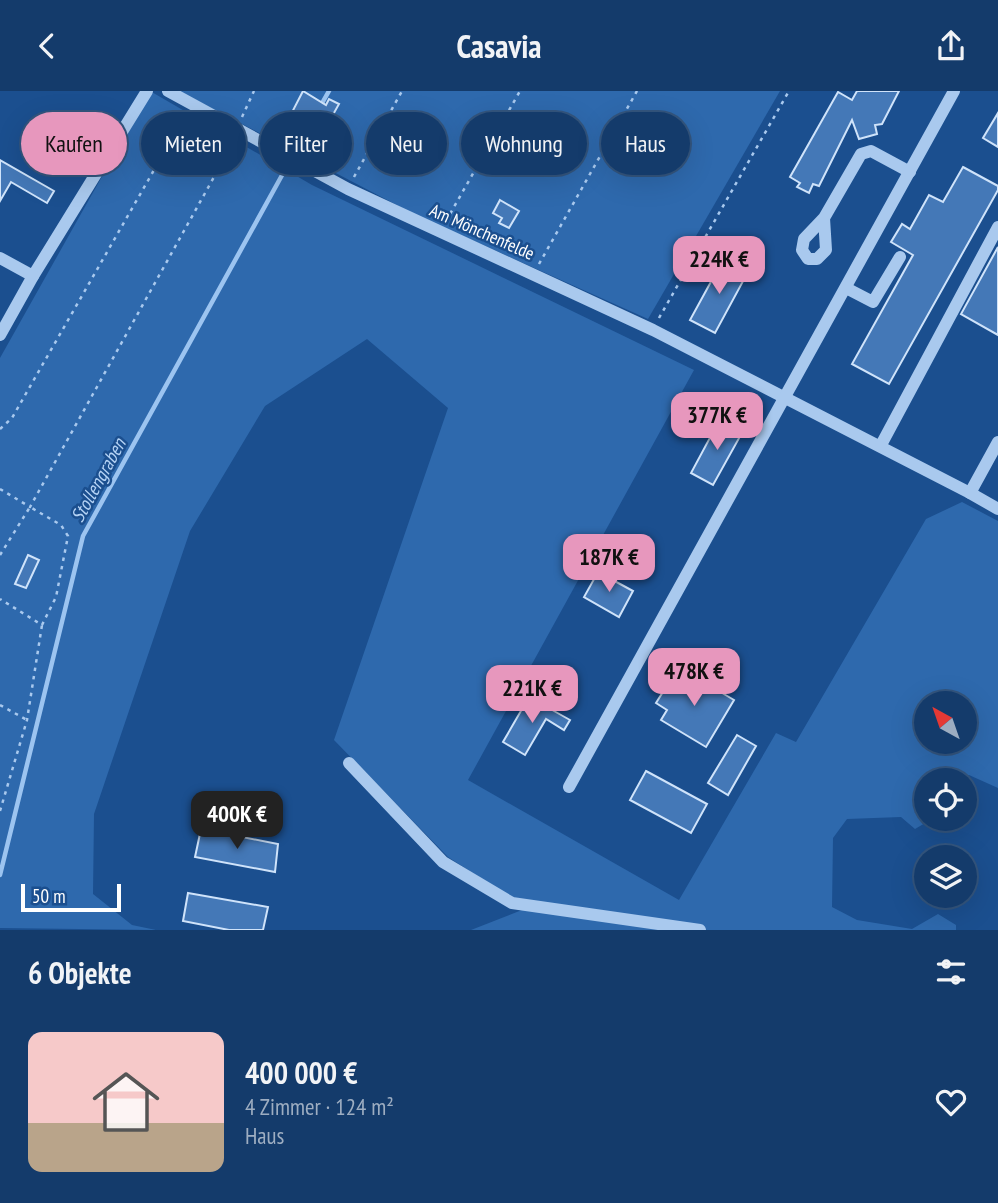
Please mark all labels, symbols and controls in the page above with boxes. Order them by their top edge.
text: Casavia [456,25,542,67]
icon: back [28,27,66,65]
icon: share [932,27,970,65]
chip: Kaufen [21,112,127,175]
chip: Mieten [141,112,246,175]
chip: Filter [260,112,352,175]
chip: Neu [366,112,447,175]
chip: Wohnung [461,112,587,175]
chip: Haus [601,112,690,175]
street label: Am Mönchenfelde [426,198,538,265]
pin: 224K € [662,237,776,296]
text: 224K € [689,244,749,273]
pin: 377K € [660,393,774,452]
text: 377K € [687,400,747,429]
water label: Stollengraben [65,433,132,526]
pin: 187K € [552,535,666,594]
text: 187K € [579,542,639,571]
pin: 478K € [637,649,751,708]
text: 478K € [664,656,724,685]
pin: 221K € [475,665,589,725]
text: 221K € [502,673,562,702]
north arrow [914,691,976,754]
map controls [914,691,977,908]
button: locate [914,768,977,831]
pin: 400K € [180,791,294,851]
text: 400K € [207,799,267,828]
button: layers [914,845,977,908]
scale bar [21,881,121,913]
text: 50 m [32,884,66,908]
text: 6 Objekte [28,953,132,992]
icon: filters [932,953,970,991]
text: 400 000 € [245,1053,358,1092]
icon: home [84,1060,168,1144]
icon: heart [932,1083,970,1121]
text: 4 Zimmer · 124 m² [245,1092,394,1121]
text: Haus [245,1121,284,1150]

